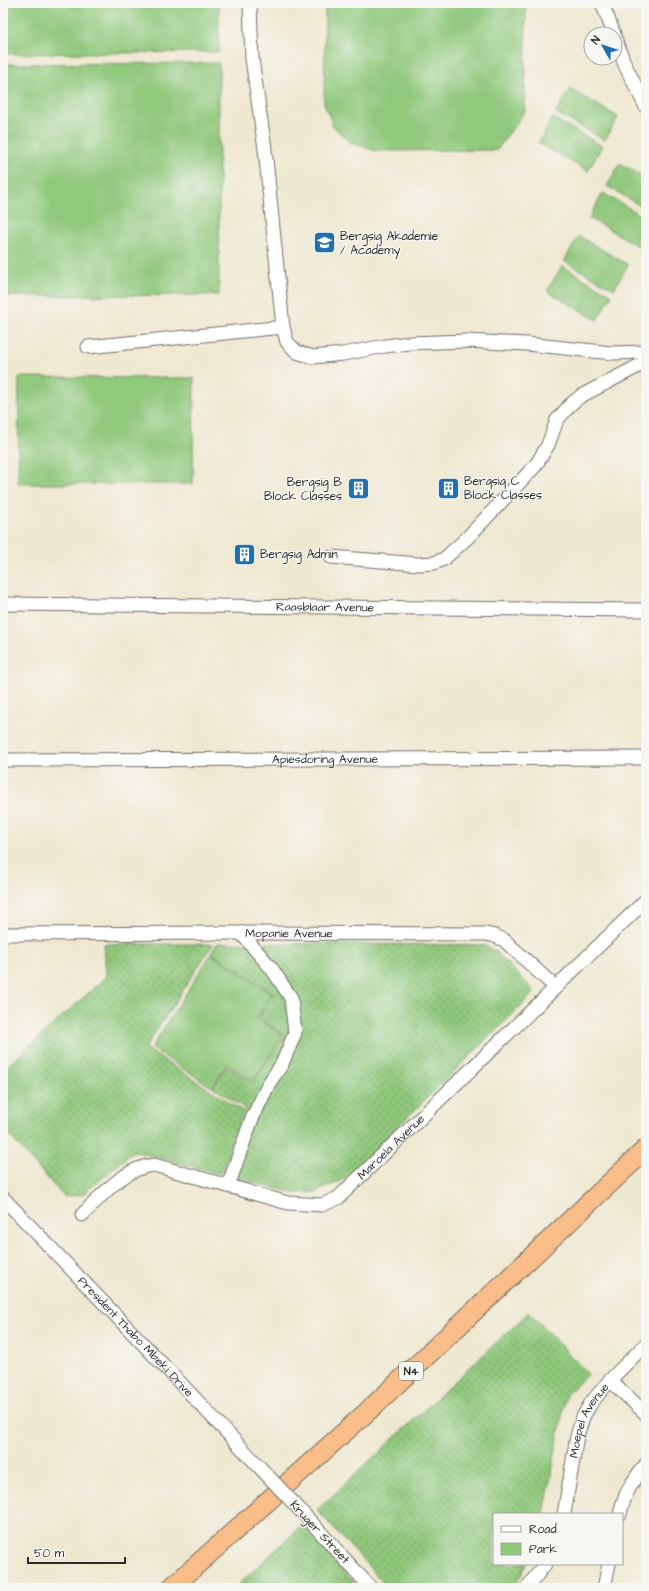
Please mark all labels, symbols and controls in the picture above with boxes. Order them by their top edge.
north arrow [583,26,623,66]
text: N [588,33,604,47]
place label: Bergsig Akademie / Academy [340,228,439,260]
school or university icon: Bergsig Akademie / Academy [311,230,337,256]
place label: Bergsig C Block Classes [464,473,542,504]
place label: Bergsig B Block Classes [264,474,342,505]
building icon: Bergsig C Block Classes [436,475,462,501]
building icon: Bergsig B Block Classes [345,476,371,502]
building icon: Bergsig Admin [231,541,257,567]
place label: Bergsig Admin [260,546,338,564]
street label: Raasblaar Avenue [276,599,375,616]
street label: Apiesdoring Avenue [272,751,379,769]
street label: Mopanie Avenue [245,925,333,942]
street label: Maroela Avenue [354,1110,429,1184]
street label: President Thabo Mbeki Drive [74,1273,198,1401]
road number: N4 [399,1362,423,1380]
street label: Moepel Avenue [565,1379,613,1459]
street label: Kruger Street [285,1497,354,1569]
legend [493,1513,623,1565]
text: Road [529,1521,557,1538]
scale bar [28,1539,125,1565]
text: Park [529,1541,557,1558]
text: 50 m [34,1545,65,1562]

